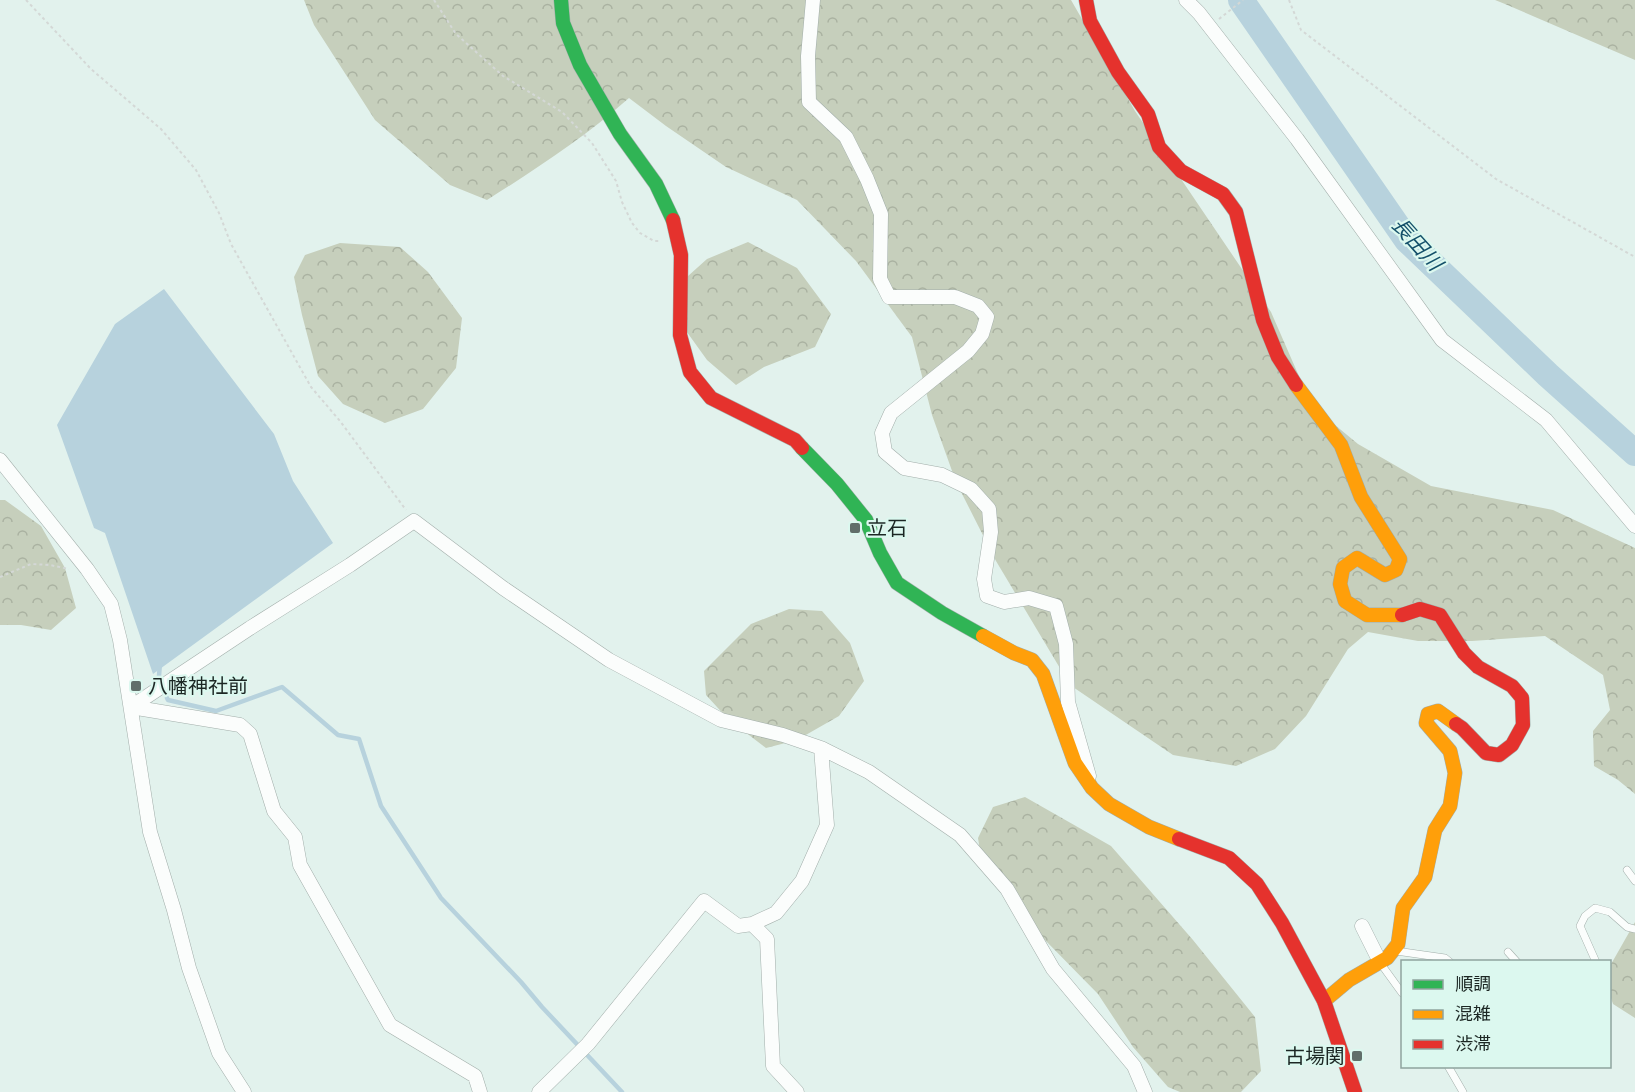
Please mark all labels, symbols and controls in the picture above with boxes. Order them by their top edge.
water label: 長田川 [1386,211,1450,278]
place label: 立石 [867,515,907,542]
marker: 立石 [848,521,862,535]
place label: 八幡神社前 [148,673,248,700]
marker: 八幡神社前 [129,679,143,693]
legend [1401,960,1611,1068]
text: 順調 [1455,972,1491,996]
text: 混雑 [1455,1002,1491,1026]
text: 渋滞 [1455,1032,1491,1056]
place label: 古場関 [1285,1043,1345,1070]
marker: 古場関 [1350,1049,1364,1063]

